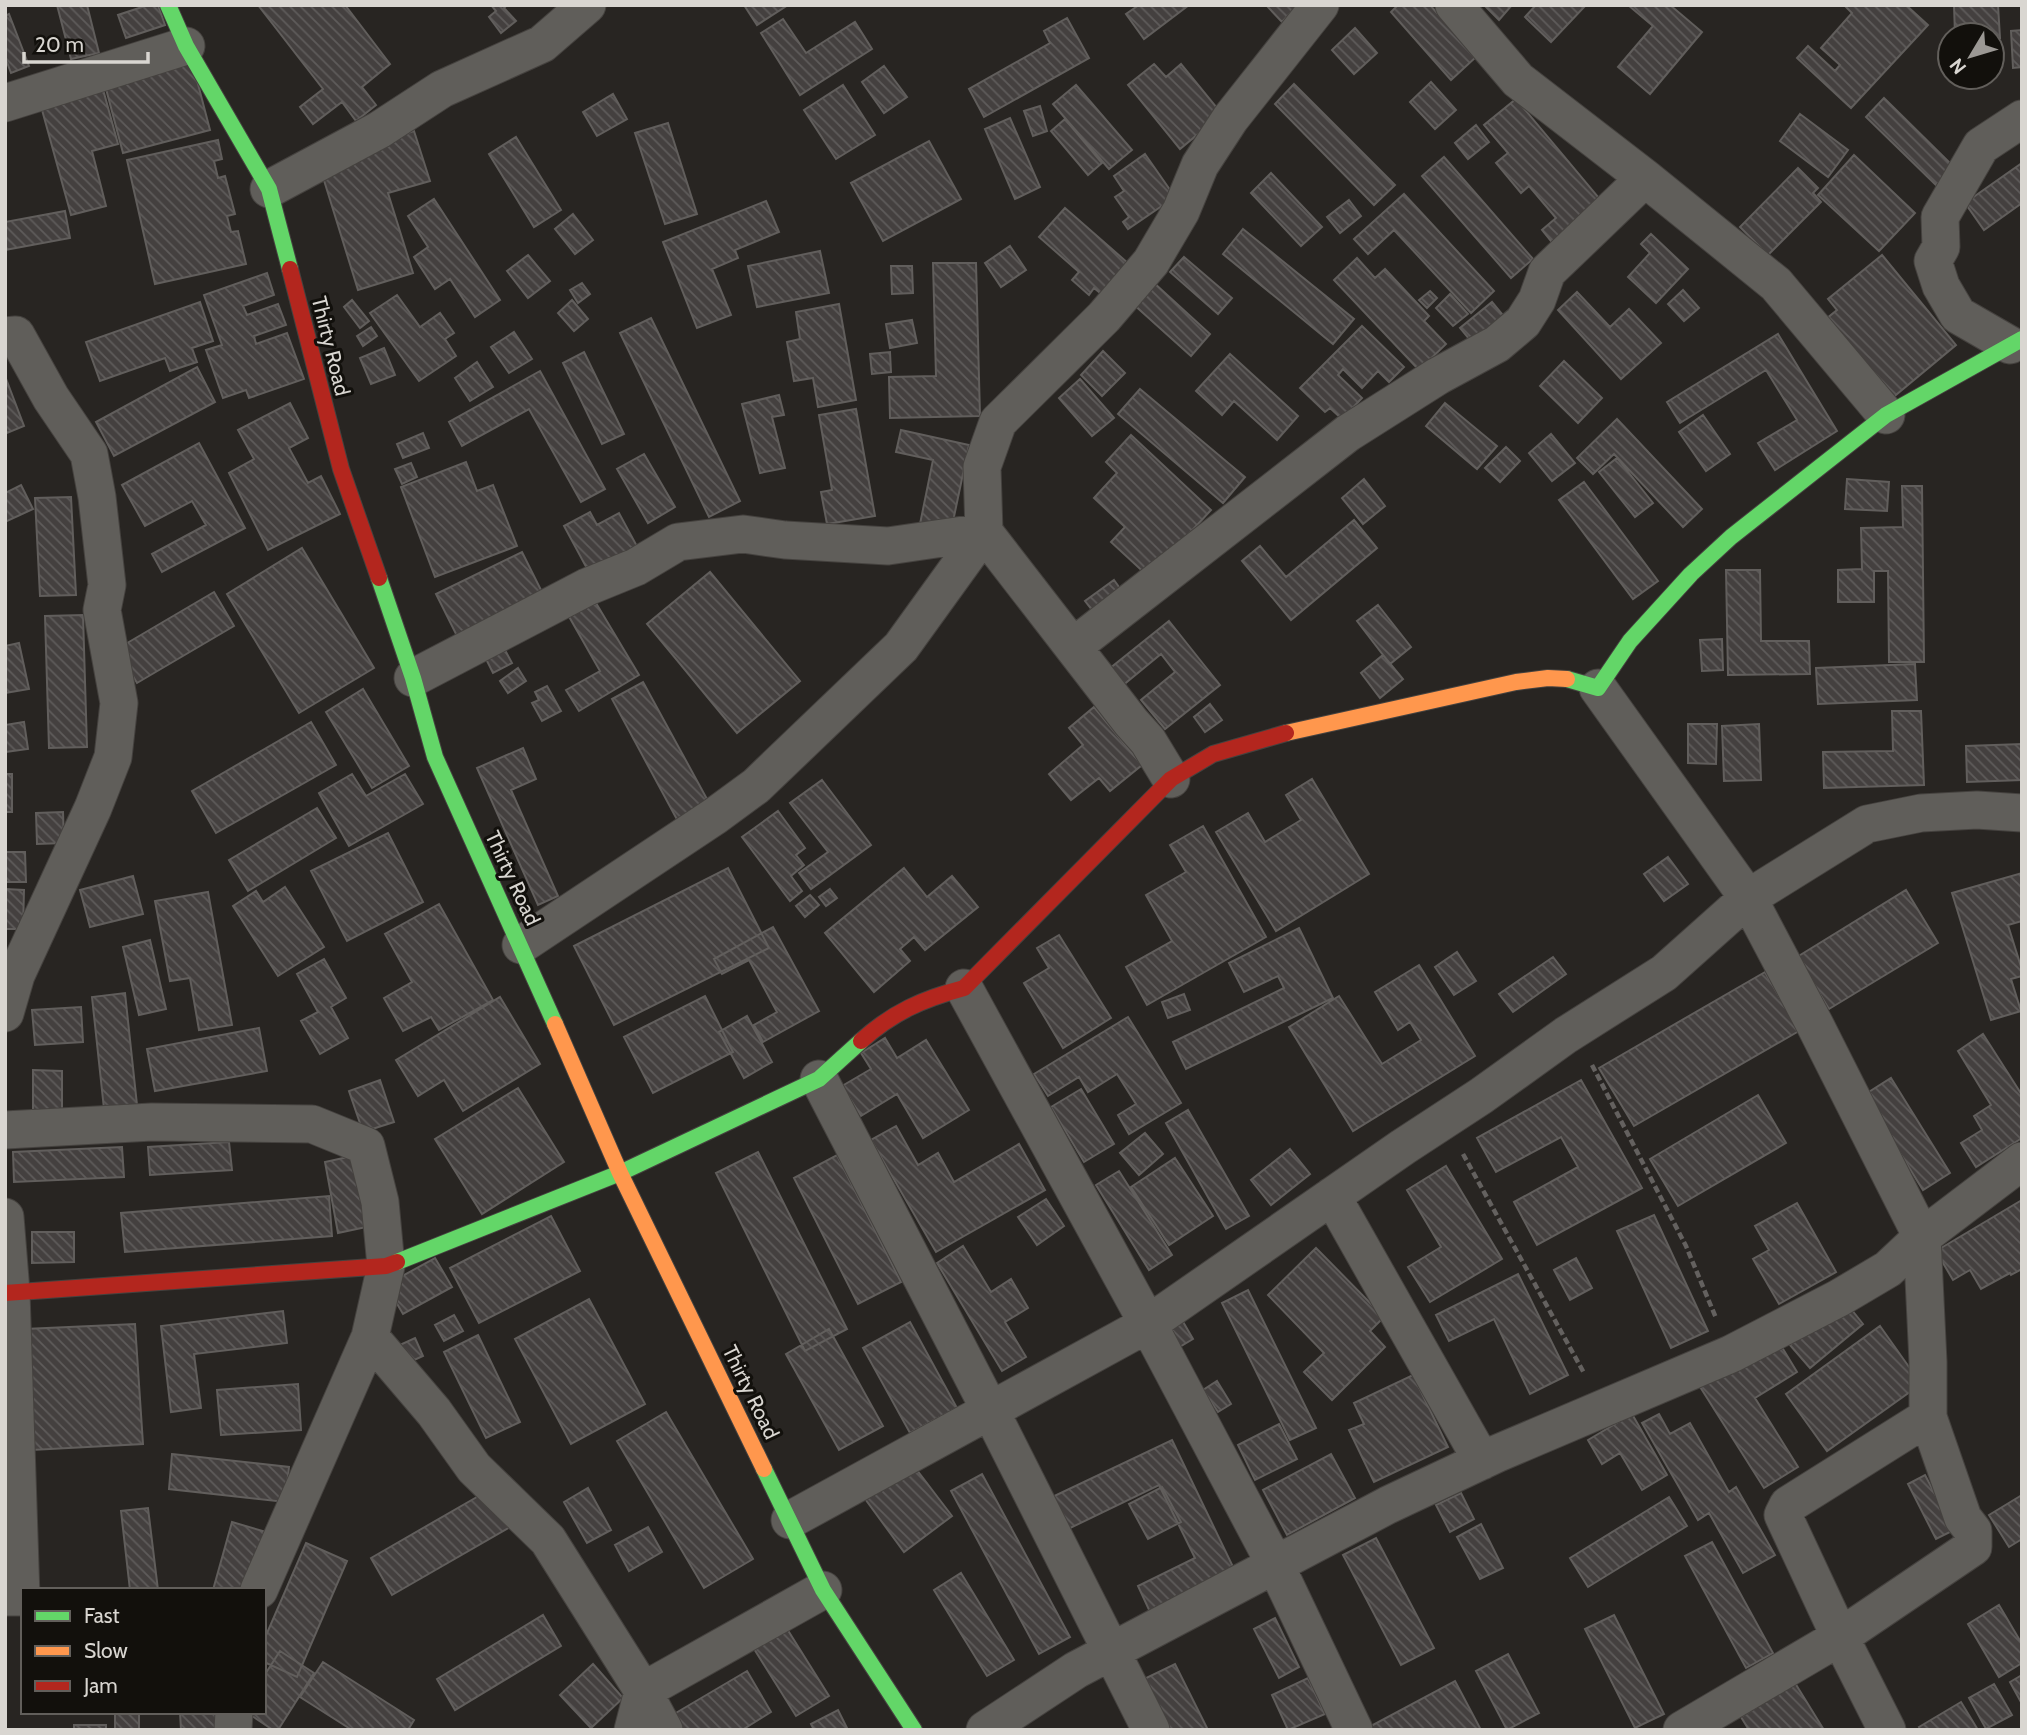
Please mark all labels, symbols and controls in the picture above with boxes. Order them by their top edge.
scale bar [24,21,149,65]
north arrow [1936,21,2006,91]
text: 20 m [35,32,84,57]
text: N [1945,54,1971,79]
street label: Thirty Road [307,294,355,398]
street label: Thirty Road [480,827,546,929]
street label: Thirty Road [718,1341,784,1443]
legend [21,1588,266,1714]
text: Fast [84,1603,120,1628]
text: Slow [84,1638,128,1663]
text: Jam [83,1673,118,1698]

